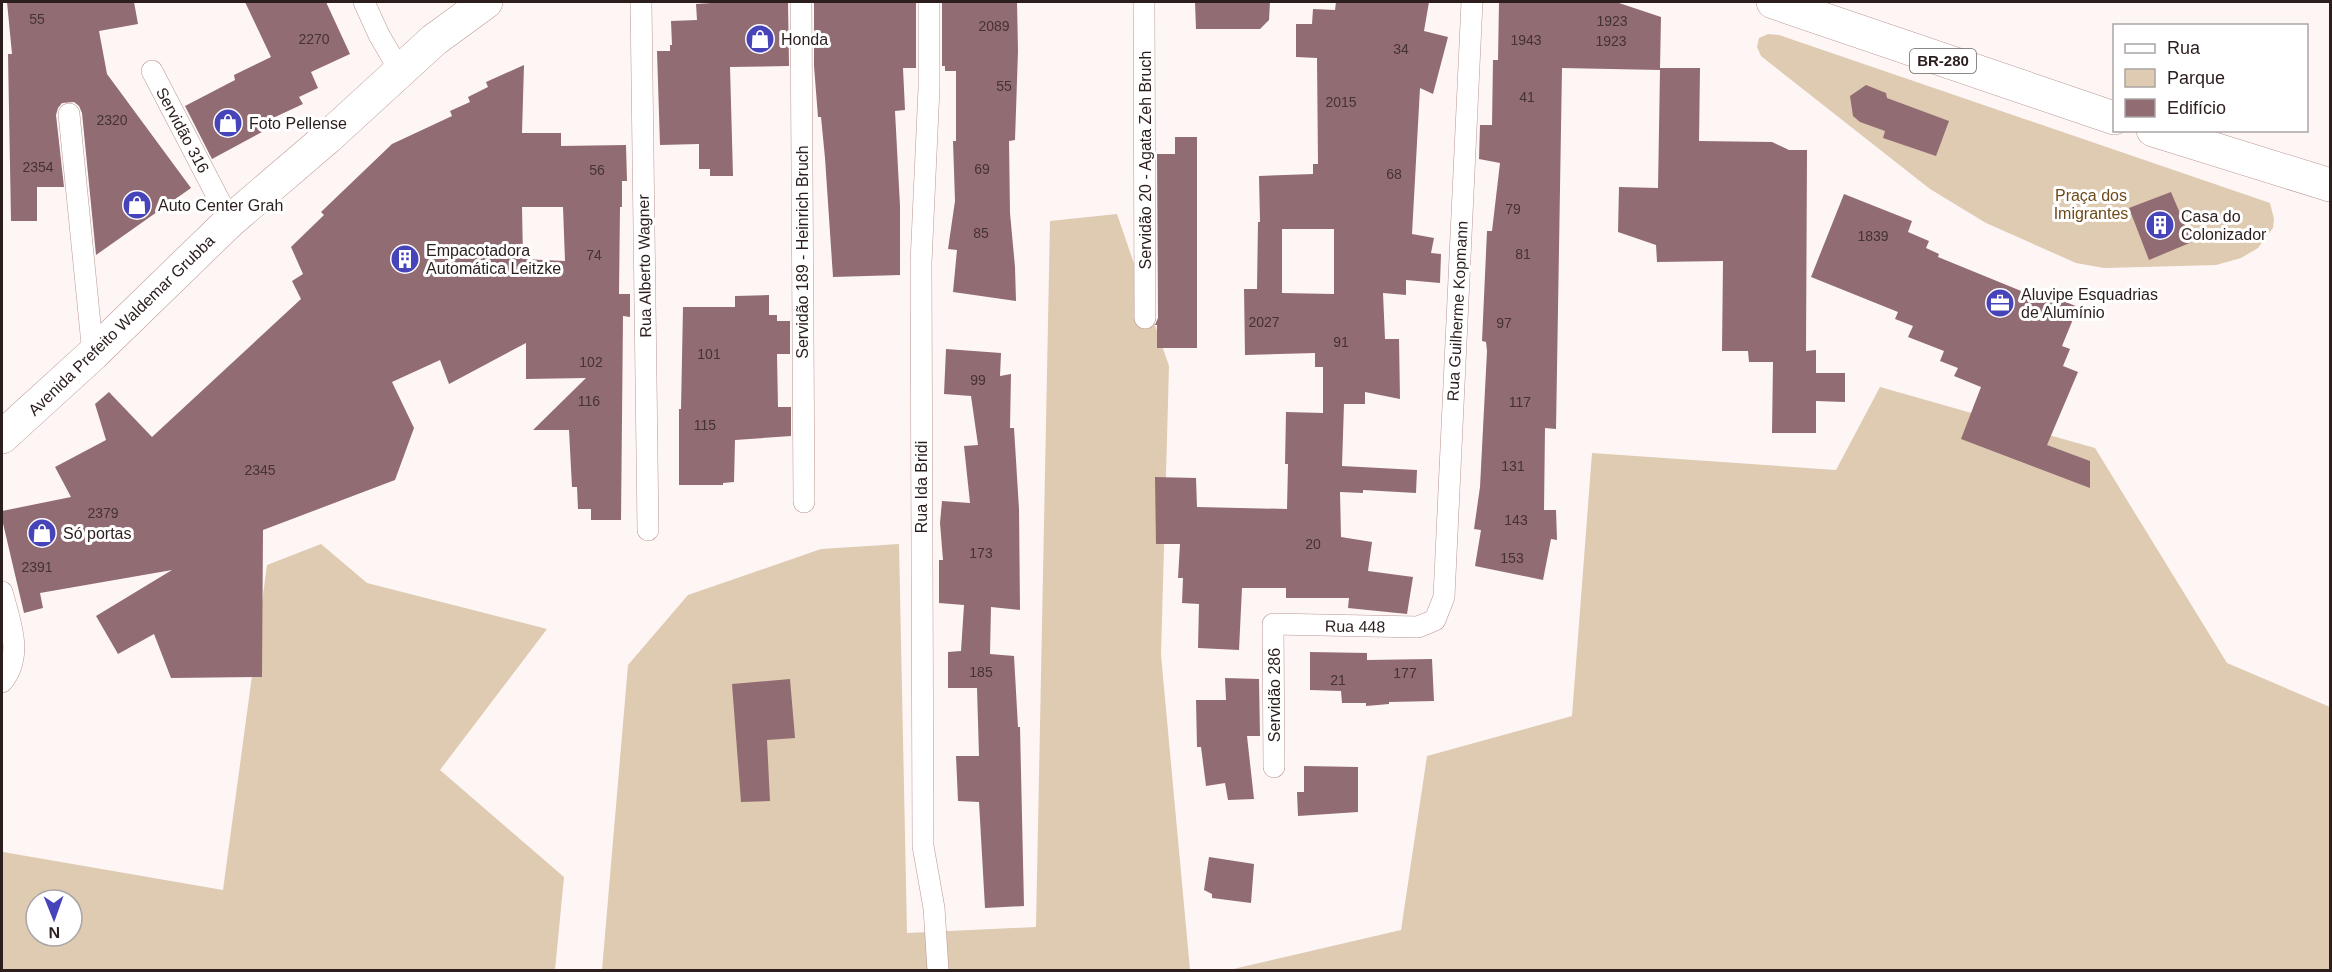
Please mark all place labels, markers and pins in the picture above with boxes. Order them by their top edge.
shop icon: Honda [744,23,776,55]
place label: Honda [781,31,828,48]
shop icon: Foto Pellense [212,107,244,139]
place label: Foto Pellense [249,115,347,132]
shop icon: Auto Center Grah [121,189,153,221]
place label: Auto Center Grah [158,197,283,214]
place label: Casa do Colonizador [2181,208,2267,243]
building icon: Casa do Colonizador [2144,209,2176,241]
place label: Empacotadora Automática Leitzke [426,242,561,277]
building icon: Empacotadora Automática Leitzke [389,243,421,275]
place label: Aluvipe Esquadrias de Alumínio [2021,286,2158,321]
office icon: Aluvipe Esquadrias de Alumínio [1984,287,2016,319]
shop icon: Só portas [26,517,58,549]
place label: Só portas [63,525,131,542]

